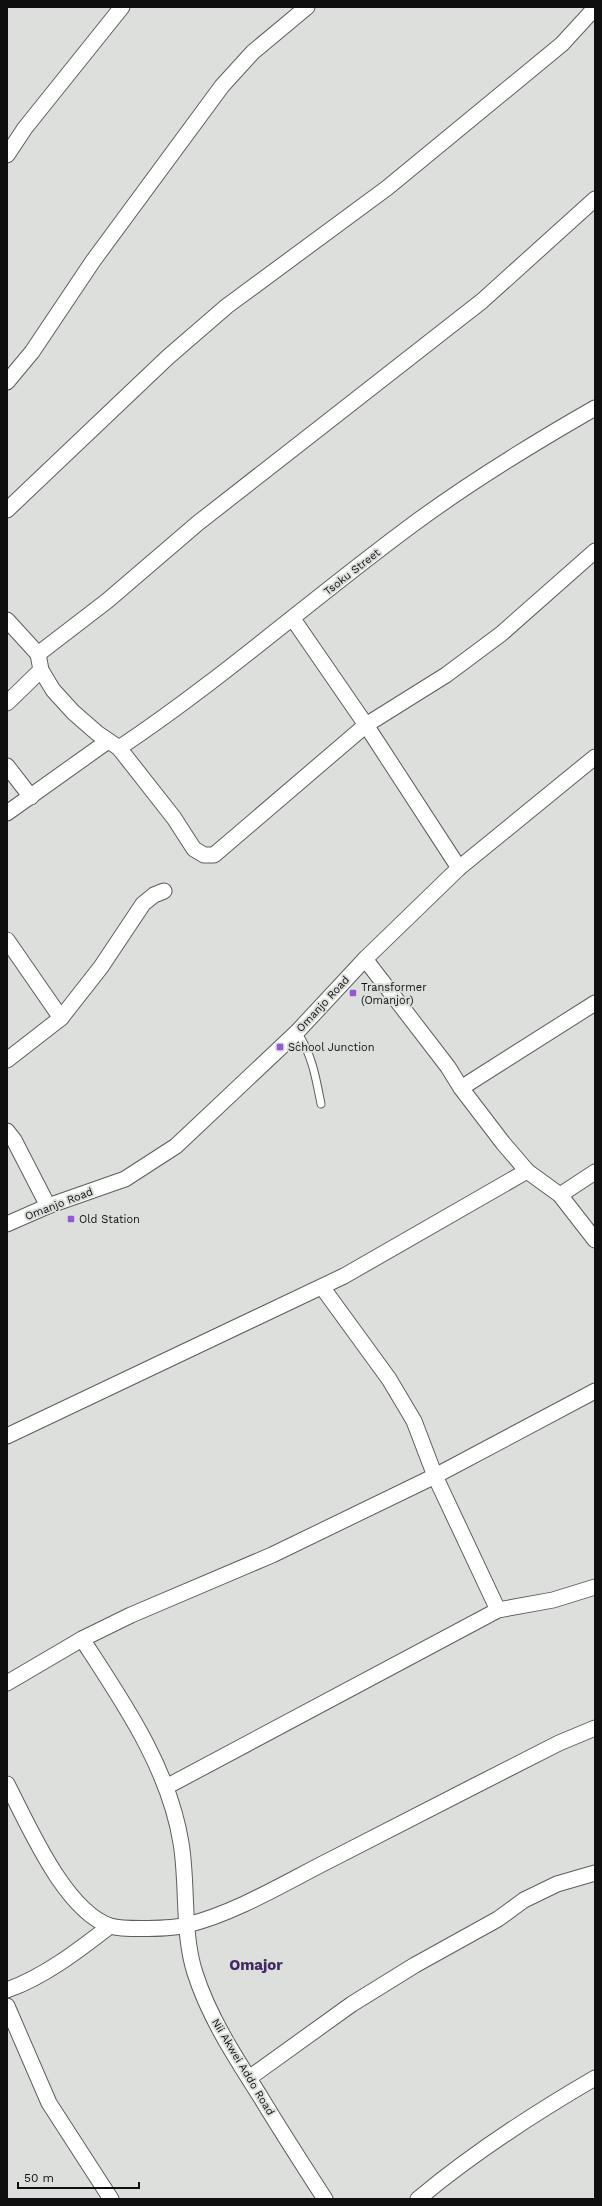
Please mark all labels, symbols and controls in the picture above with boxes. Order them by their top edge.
street label: Tsoku Street [321,546,383,598]
street label: Omanjo Road [294,973,352,1035]
place label: Transformer (Omanjor) [361,981,427,1007]
marker: Transformer (Omanjor) [348,988,358,998]
place label: School Junction [288,1041,375,1054]
marker: School Junction [275,1042,285,1052]
street label: Omanjo Road [23,1185,95,1223]
place label: Old Station [79,1213,140,1226]
marker: Old Station [66,1214,76,1224]
district label: Omajor [229,1956,283,1974]
street label: Nii Akwei Addo Road [209,2016,277,2118]
scale bar [18,2164,139,2190]
text: 50 m [24,2171,54,2185]

